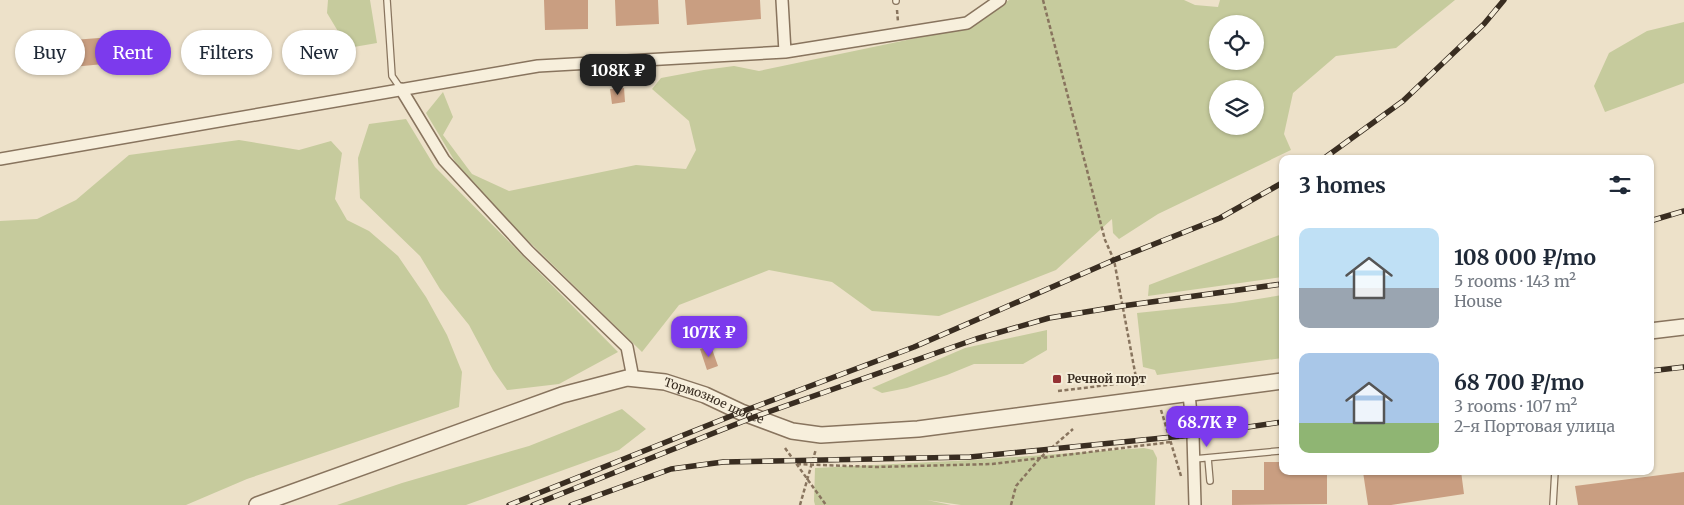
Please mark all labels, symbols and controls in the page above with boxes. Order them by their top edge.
map controls [1209,15,1264,135]
button: locate [1209,15,1264,70]
chip: Buy [15,30,85,75]
chip: Rent [95,30,171,75]
chip: Filters [181,30,272,75]
chip: New [282,30,356,75]
pin: 108K ₽ [577,54,659,96]
text: 108K ₽ [591,60,645,80]
button: layers [1209,80,1264,135]
icon: filters [1606,171,1634,199]
text: 3 homes [1299,172,1386,199]
text: 108 000 ₽/mo [1454,244,1596,271]
icon: home [1339,248,1399,308]
text: 5 rooms · 143 m² [1454,271,1576,291]
text: House [1454,291,1502,311]
pin: 107K ₽ [668,316,750,358]
text: 107K ₽ [682,322,736,342]
text: 68 700 ₽/mo [1454,369,1584,396]
place label: Речной порт [1067,371,1147,386]
marker: Речной порт [1051,373,1063,385]
icon: home [1339,373,1399,433]
street label: Тормозное шоссе [662,374,766,427]
text: 3 rooms · 107 m² [1454,396,1577,416]
pin: 68.7K ₽ [1161,406,1253,448]
text: 68.7K ₽ [1177,412,1237,432]
text: 2-я Портовая улица [1454,416,1615,436]

